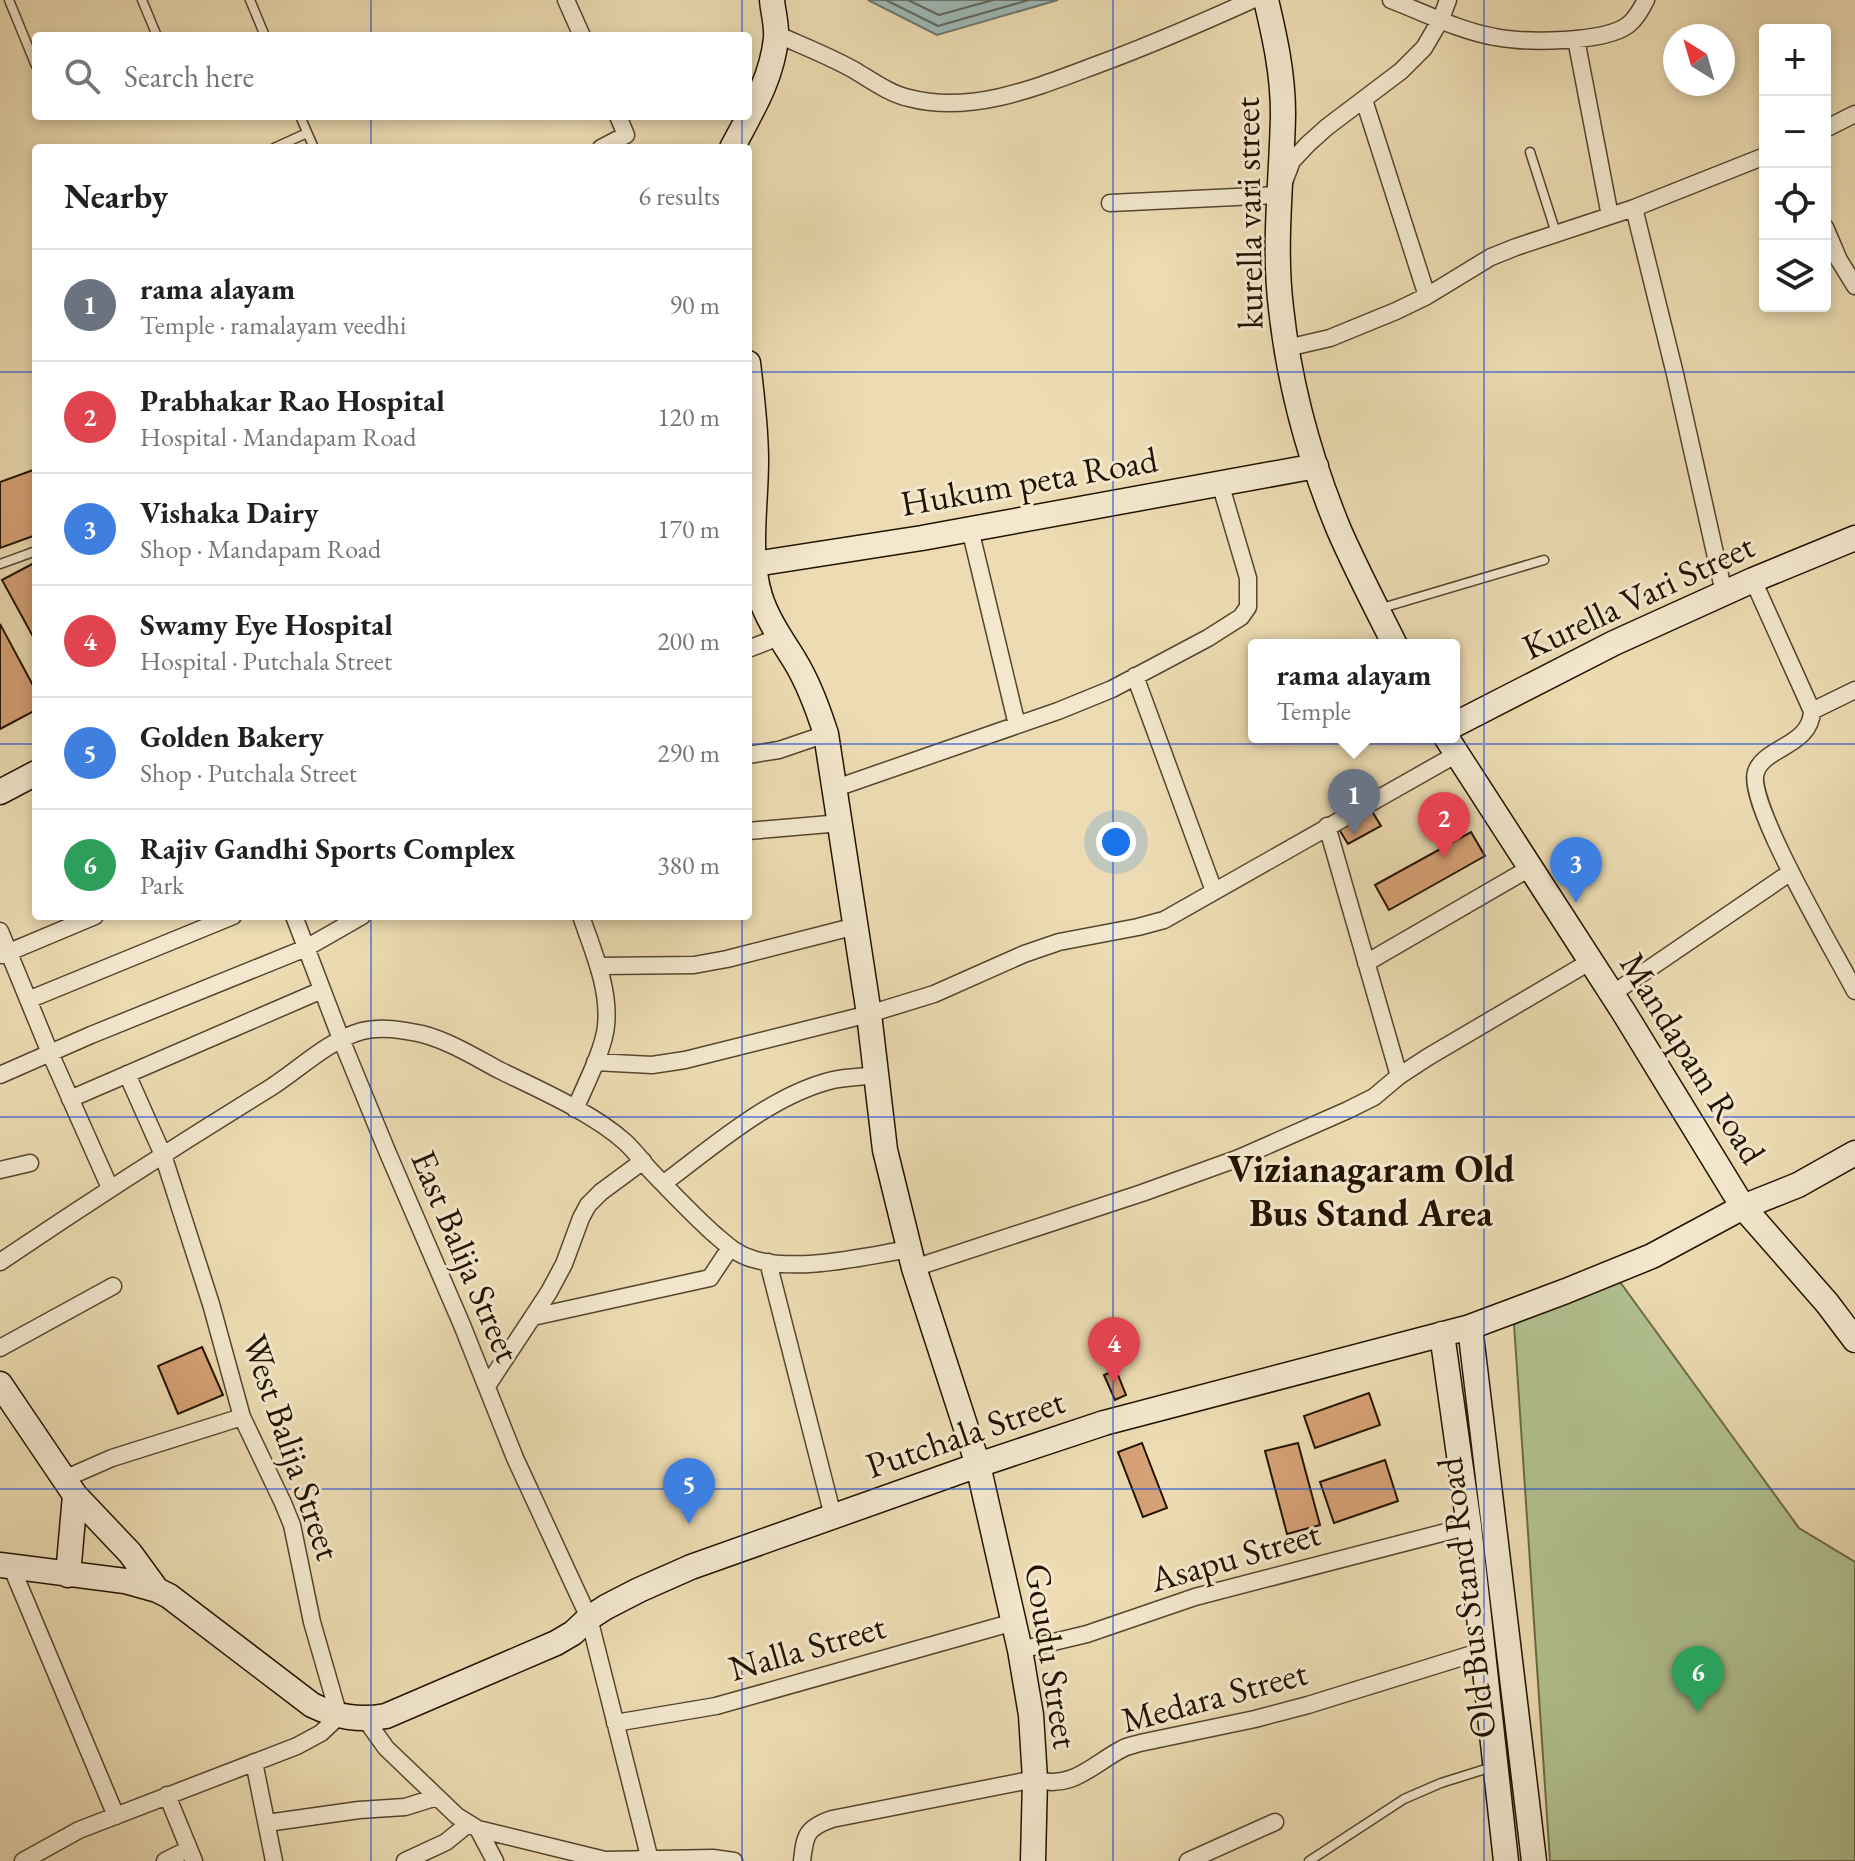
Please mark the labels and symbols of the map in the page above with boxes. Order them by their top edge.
north arrow [1663,24,1735,96]
street label: kurella vari street [1222,96,1274,330]
street label: Hukum peta Road [897,435,1162,527]
street label: Kurella Vari Street [1515,521,1762,670]
pin: 1 [1328,769,1380,835]
pin: 2 [1418,792,1470,858]
your location [1096,822,1136,862]
pin: 3 [1550,837,1602,903]
street label: Mandapam Road [1609,944,1777,1173]
street label: East Balija Street [400,1143,532,1370]
district label: Vizianagaram Old Bus Stand Area [1227,1144,1515,1237]
pin: 4 [1088,1317,1140,1383]
street label: West Balija Street [231,1328,353,1567]
street label: Putchala Street [859,1377,1071,1489]
street label: Old Bus Stand Road [1425,1454,1507,1741]
pin: 5 [663,1458,715,1524]
street label: Asapu Street [1144,1509,1326,1603]
street label: Goudu Street [1014,1560,1090,1752]
street label: Nalla Street [723,1602,891,1692]
pin: 6 [1672,1646,1724,1712]
street label: Medara Street [1116,1648,1313,1743]

